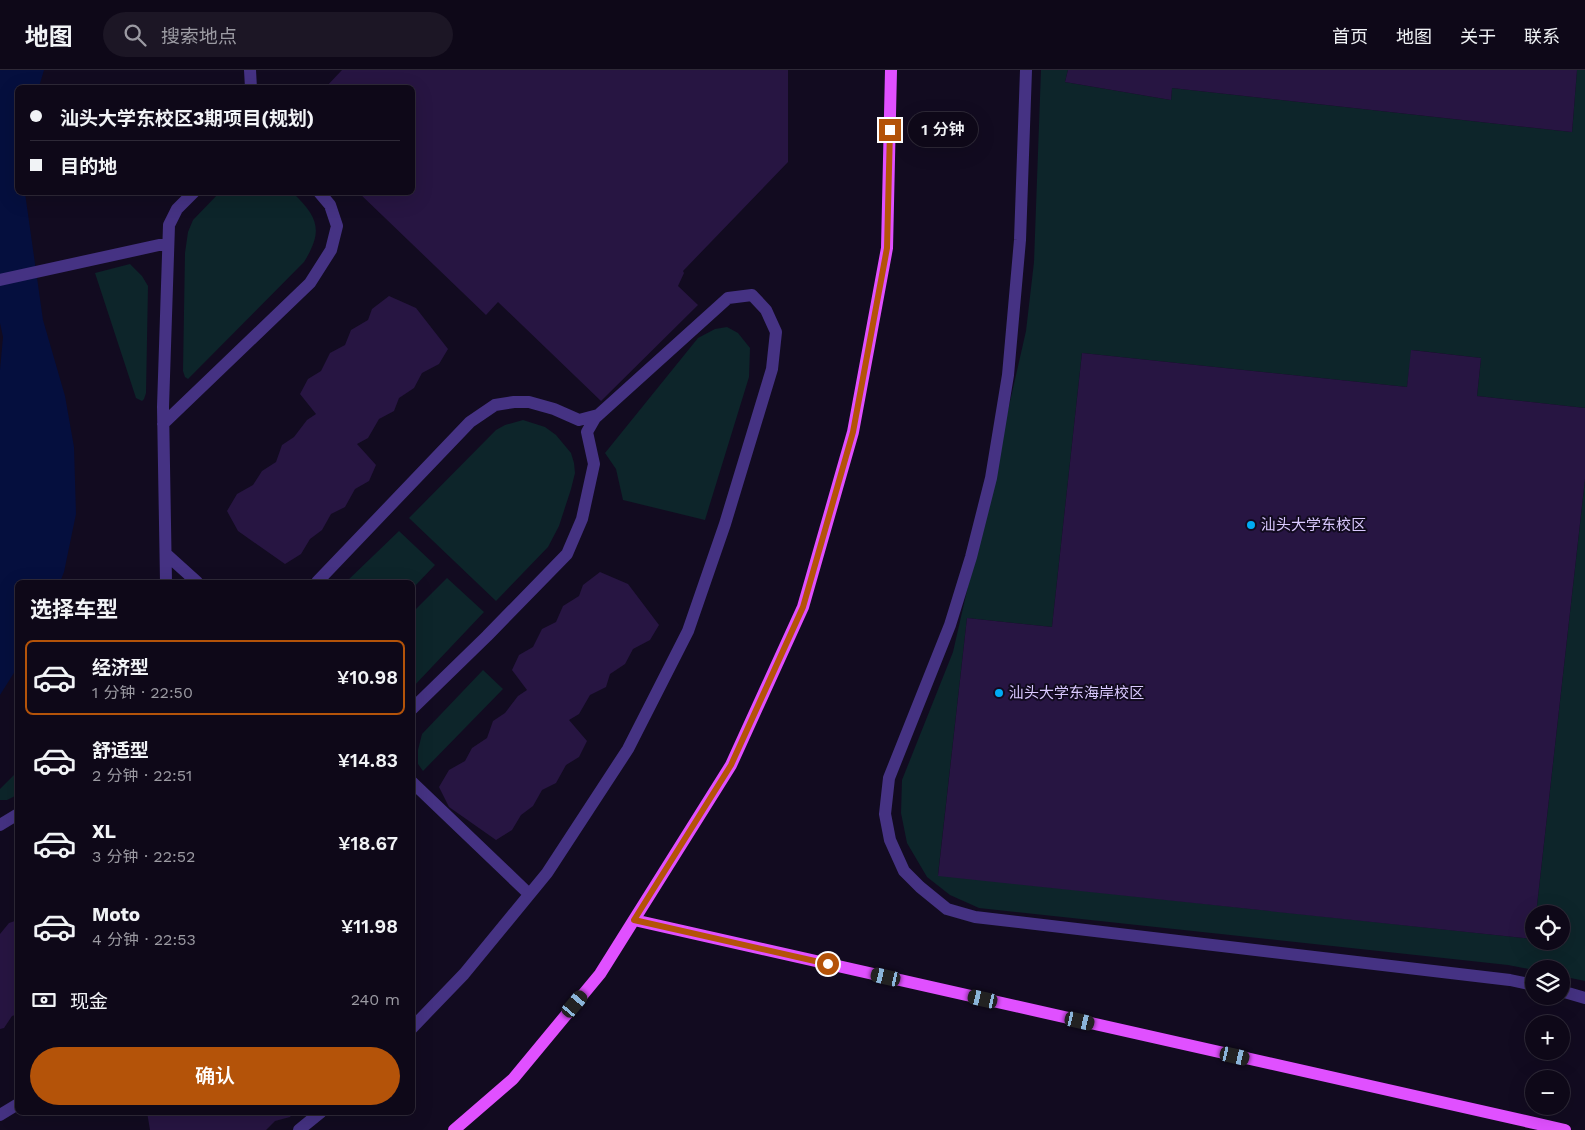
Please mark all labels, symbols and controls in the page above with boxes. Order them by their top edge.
search box [103,12,453,57]
icon: search [121,21,149,49]
text: 地图 [25,23,73,51]
text: 搜索地点 [161,25,237,48]
text: 首页 [1332,26,1368,47]
text: 地图 [1396,26,1432,47]
text: 关于 [1460,26,1496,47]
text: 联系 [1524,26,1560,47]
text: 汕头大学东校区3期项目(规划) [60,107,314,130]
callout: 1 分钟 [908,112,978,148]
route end [879,119,901,141]
text: 1 分钟 [921,120,965,139]
text: 目的地 [60,155,117,178]
place label: 汕头大学东校区 [1261,516,1366,534]
marker: 汕头大学东校区 [1245,519,1257,531]
text: 选择车型 [30,597,118,622]
icon: car [32,655,77,700]
text: 经济型 [92,656,149,679]
text: ¥10.98 [337,666,398,689]
text: 1 分钟 · 22:50 [92,683,193,702]
place label: 汕头大学东海岸校区 [1009,684,1144,702]
marker: 汕头大学东海岸校区 [993,687,1005,699]
icon: car [32,738,77,783]
text: 舒适型 [92,739,149,762]
text: ¥14.83 [338,749,398,772]
text: 2 分钟 · 22:51 [92,766,192,785]
text: XL [92,820,116,843]
icon: car [32,821,77,866]
text: ¥18.67 [338,832,398,855]
text: 3 分钟 · 22:52 [92,847,195,866]
text: Moto [92,903,140,926]
icon: car [32,904,77,949]
map controls [1525,905,1570,1115]
button: locate [1525,905,1570,950]
text: ¥11.98 [341,915,398,938]
text: 4 分钟 · 22:53 [92,930,196,949]
route start [817,953,839,975]
button: layers [1525,960,1570,1005]
car [869,966,902,988]
icon: cash [30,986,58,1014]
car [559,988,590,1020]
car [966,988,999,1010]
text: 现金 [70,990,108,1013]
text: 240 m [351,990,400,1009]
car [1063,1010,1096,1032]
button: + [1525,1015,1570,1060]
car [1218,1045,1251,1067]
button: 确认 [30,1047,400,1105]
button: − [1525,1070,1570,1115]

